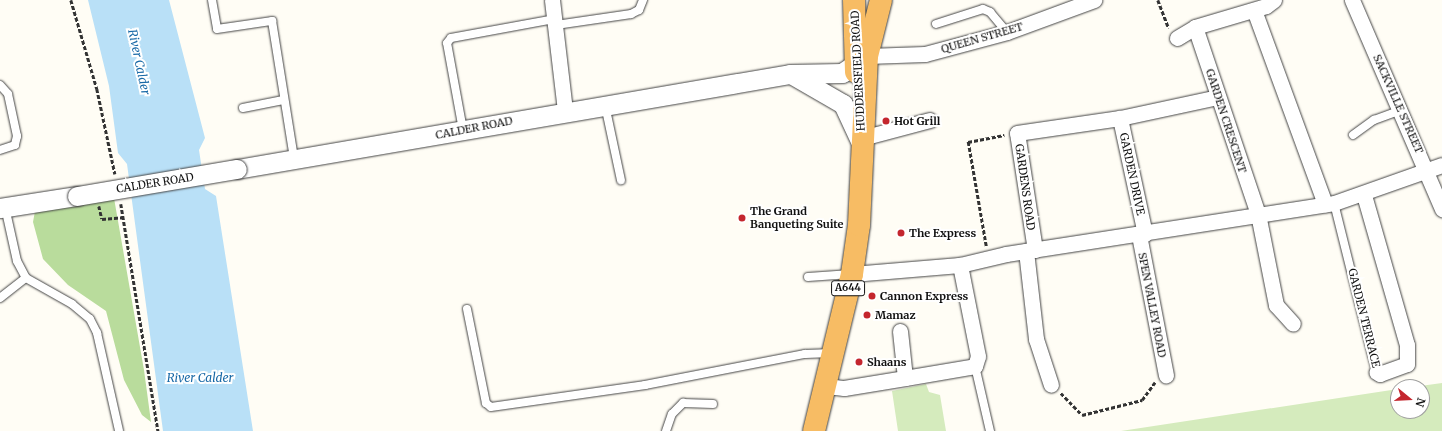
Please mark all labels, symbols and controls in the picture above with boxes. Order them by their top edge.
street label: HUDDERSFIELD ROAD [848,10,868,132]
street label: QUEEN STREET [940,20,1024,56]
water label: River Calder [125,28,153,96]
street label: SACKVILLE STREET [1370,52,1426,156]
street label: GARDEN CRESCENT [1203,67,1249,175]
street label: CALDER ROAD [434,114,514,142]
place label: Hot Grill [894,114,940,128]
marker: Hot Grill [881,116,891,126]
street label: GARDEN DRIVE [1117,132,1147,216]
street label: GARDENS ROAD [1012,143,1038,231]
street label: CALDER ROAD [115,170,195,196]
place label: The Grand Banqueting Suite [750,205,843,231]
marker: The Grand Banqueting Suite [737,213,747,223]
place label: The Express [909,226,976,240]
marker: The Express [896,228,906,238]
street label: SPEN VALLEY ROAD [1135,251,1169,359]
street label: GARDEN TERRACE [1345,267,1383,369]
road number: A644 [831,280,865,296]
place label: Cannon Express [880,289,968,303]
marker: Cannon Express [867,291,877,301]
place label: Mamaz [875,308,916,322]
marker: Mamaz [862,310,872,320]
place label: Shaans [867,355,906,369]
marker: Shaans [854,357,864,367]
water label: River Calder [167,371,233,385]
north arrow [1390,379,1430,419]
text: N [1412,396,1428,409]

